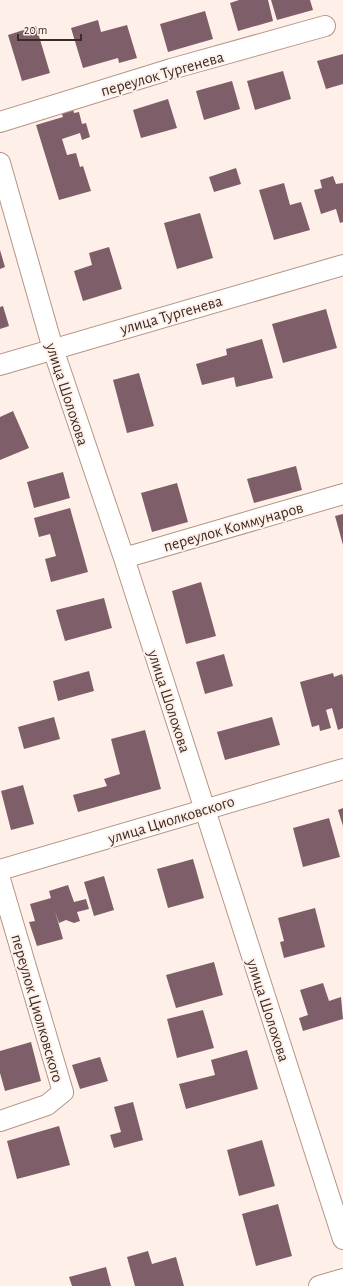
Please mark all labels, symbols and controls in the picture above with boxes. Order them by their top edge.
scale bar [18,16,81,42]
text: 20 m [24,24,47,36]
street label: переулок Тургенева [99,49,226,100]
street label: улица Тургенева [118,293,224,338]
street label: улица Шолохова [42,340,91,448]
street label: переулок Коммунаров [162,499,305,556]
street label: улица Шолохова [144,647,193,755]
street label: улица Циолковского [105,793,237,848]
street label: переулок Циолковского [7,932,66,1085]
street label: улица Шолохова [243,956,292,1064]

